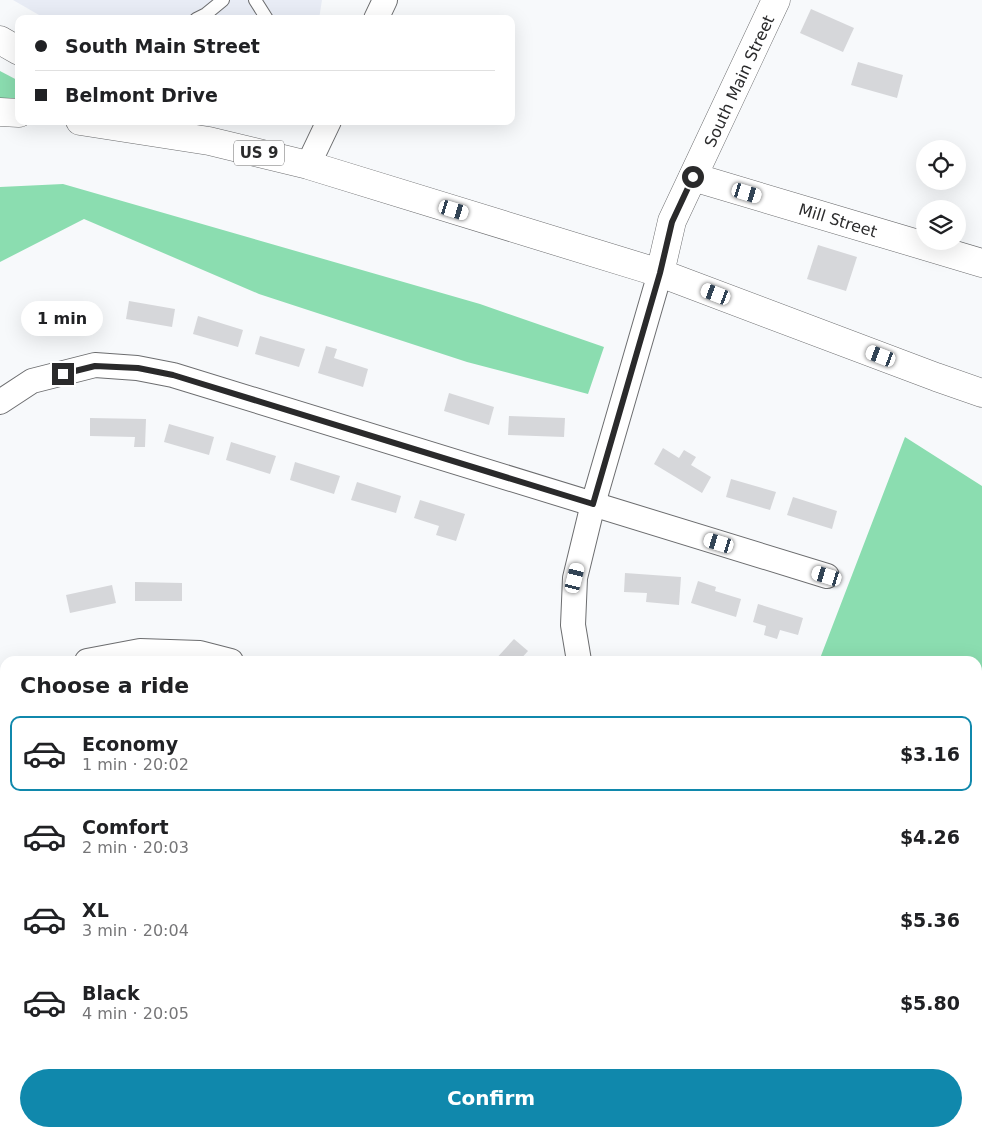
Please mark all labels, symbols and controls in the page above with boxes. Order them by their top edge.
street label: South Main Street [701,12,778,150]
text: South Main Street [65,35,260,57]
text: Belmont Drive [65,84,218,106]
road number: US 9 [234,140,284,166]
map controls [916,140,966,250]
button: locate [916,140,966,190]
route start [682,166,704,188]
car [730,181,763,205]
car [437,198,470,222]
street label: Mill Street [796,200,879,241]
button: layers [916,200,966,250]
car [699,282,732,306]
callout: 1 min [22,302,104,336]
text: 1 min [37,309,87,328]
car [864,344,897,368]
route end [52,363,74,385]
car [702,531,735,555]
car [564,562,585,594]
car [810,564,843,588]
text: Choose a ride [20,673,189,698]
icon: car [22,731,67,776]
text: Economy [82,733,178,755]
text: $3.16 [900,743,960,765]
text: 1 min · 20:02 [82,755,189,774]
icon: car [22,814,67,859]
text: Comfort [82,816,169,838]
text: $4.26 [900,826,960,848]
text: 2 min · 20:03 [82,838,189,857]
icon: car [22,897,67,942]
text: XL [82,899,109,921]
text: $5.36 [900,909,960,931]
text: 3 min · 20:04 [82,921,189,940]
icon: car [22,980,67,1025]
text: Black [82,982,140,1004]
text: $5.80 [900,992,960,1014]
text: 4 min · 20:05 [82,1004,189,1023]
button: Confirm [20,1069,962,1127]

